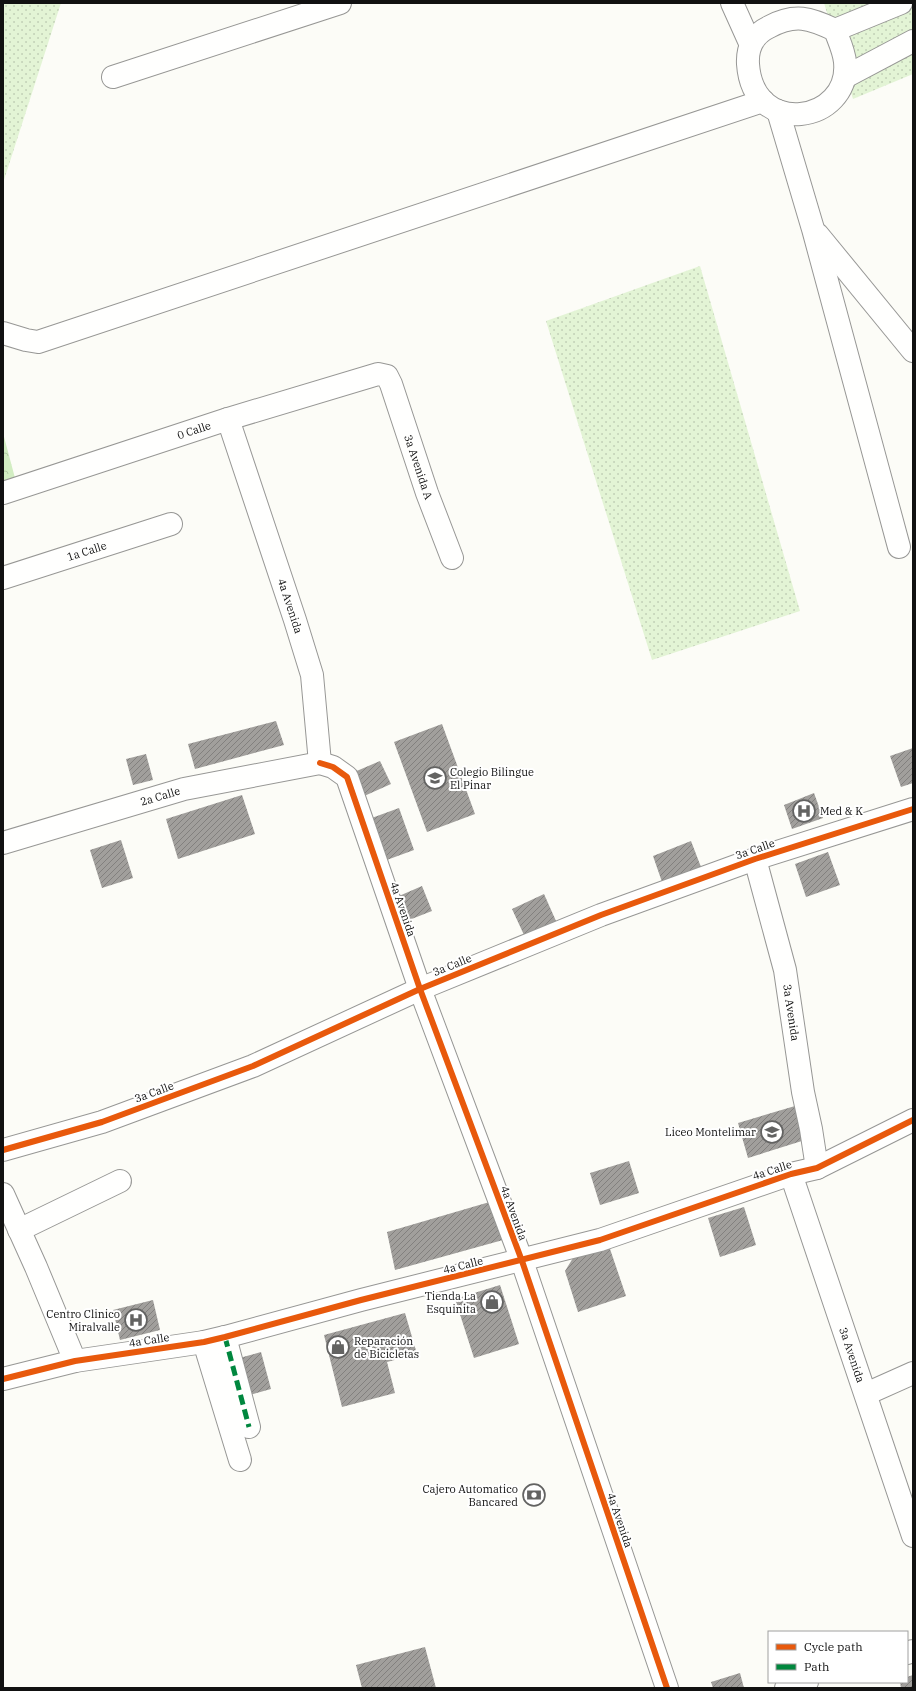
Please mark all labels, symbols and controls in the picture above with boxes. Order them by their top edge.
street label: 0 Calle [175,418,213,442]
street label: 3a Avenida A [401,433,436,502]
street label: 1a Calle [65,538,108,564]
street label: 4a Avenida [275,576,306,635]
school or university icon: Colegio Bilingue El Pinar [422,765,448,791]
place label: Colegio Bilingue El Pinar [450,765,534,792]
street label: 2a Calle [139,784,182,809]
hospital icon: Med & K [791,798,817,824]
place label: Med & K [820,804,863,818]
street label: 3a Calle [733,836,777,862]
street label: 4a Avenida [387,880,419,938]
street label: 3a Calle [431,951,474,979]
street label: 3a Avenida [780,983,802,1042]
street label: 3a Calle [132,1078,176,1106]
school or university icon: Liceo Montelimar [759,1119,785,1145]
place label: Liceo Montelimar [665,1125,756,1139]
street label: 4a Calle [750,1157,794,1183]
street label: 4a Avenida [498,1184,530,1242]
street label: 4a Calle [442,1253,485,1277]
place label: Tienda La Esquinita [425,1289,476,1316]
shop icon: Tienda La Esquinita [479,1289,505,1315]
place label: Centro Clinico Miralvalle [46,1307,120,1334]
hospital icon: Centro Clinico Miralvalle [123,1307,149,1333]
street label: 3a Avenida [836,1326,868,1384]
street label: 4a Calle [128,1330,170,1350]
shop icon: Reparación de Bicicletas [325,1334,351,1360]
place label: Reparación de Bicicletas [354,1334,419,1361]
place label: Cajero Automatico Bancared [422,1482,518,1509]
bank icon: Cajero Automatico Bancared [521,1482,547,1508]
street label: 4a Avenida [604,1491,636,1549]
legend [768,1631,908,1683]
text: Cycle path [804,1639,863,1654]
text: Path [804,1659,830,1674]

